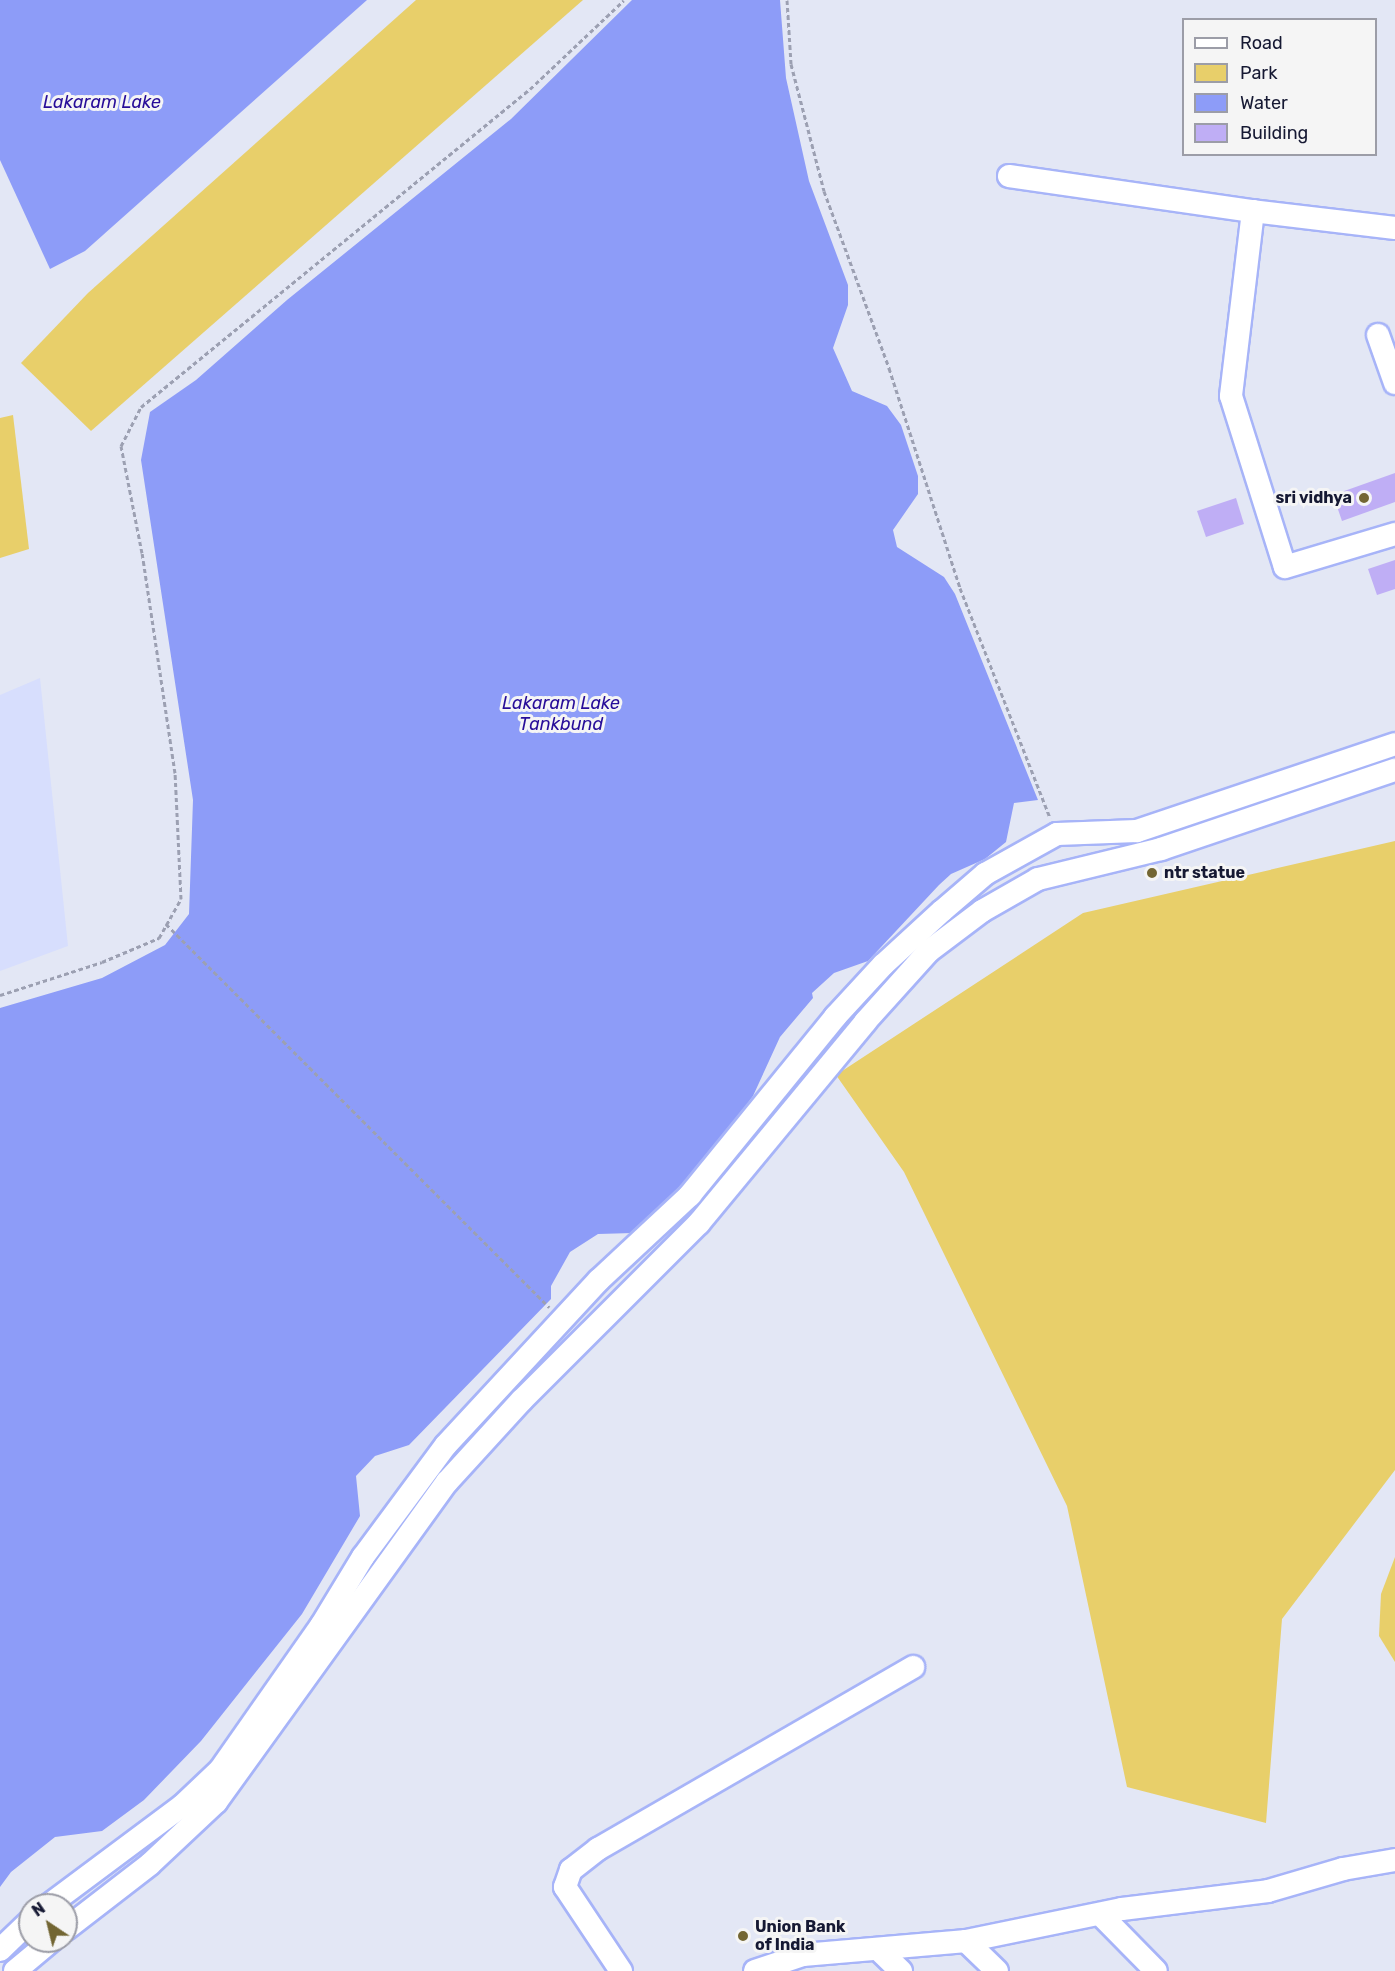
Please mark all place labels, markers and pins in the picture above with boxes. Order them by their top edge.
place label: sri vidhya [1275,488,1352,508]
marker: sri vidhya [1357,491,1371,505]
place label: ntr statue [1164,863,1245,883]
marker: ntr statue [1145,866,1159,880]
place label: Union Bank of India [755,1917,845,1955]
marker: Union Bank of India [736,1929,750,1943]

